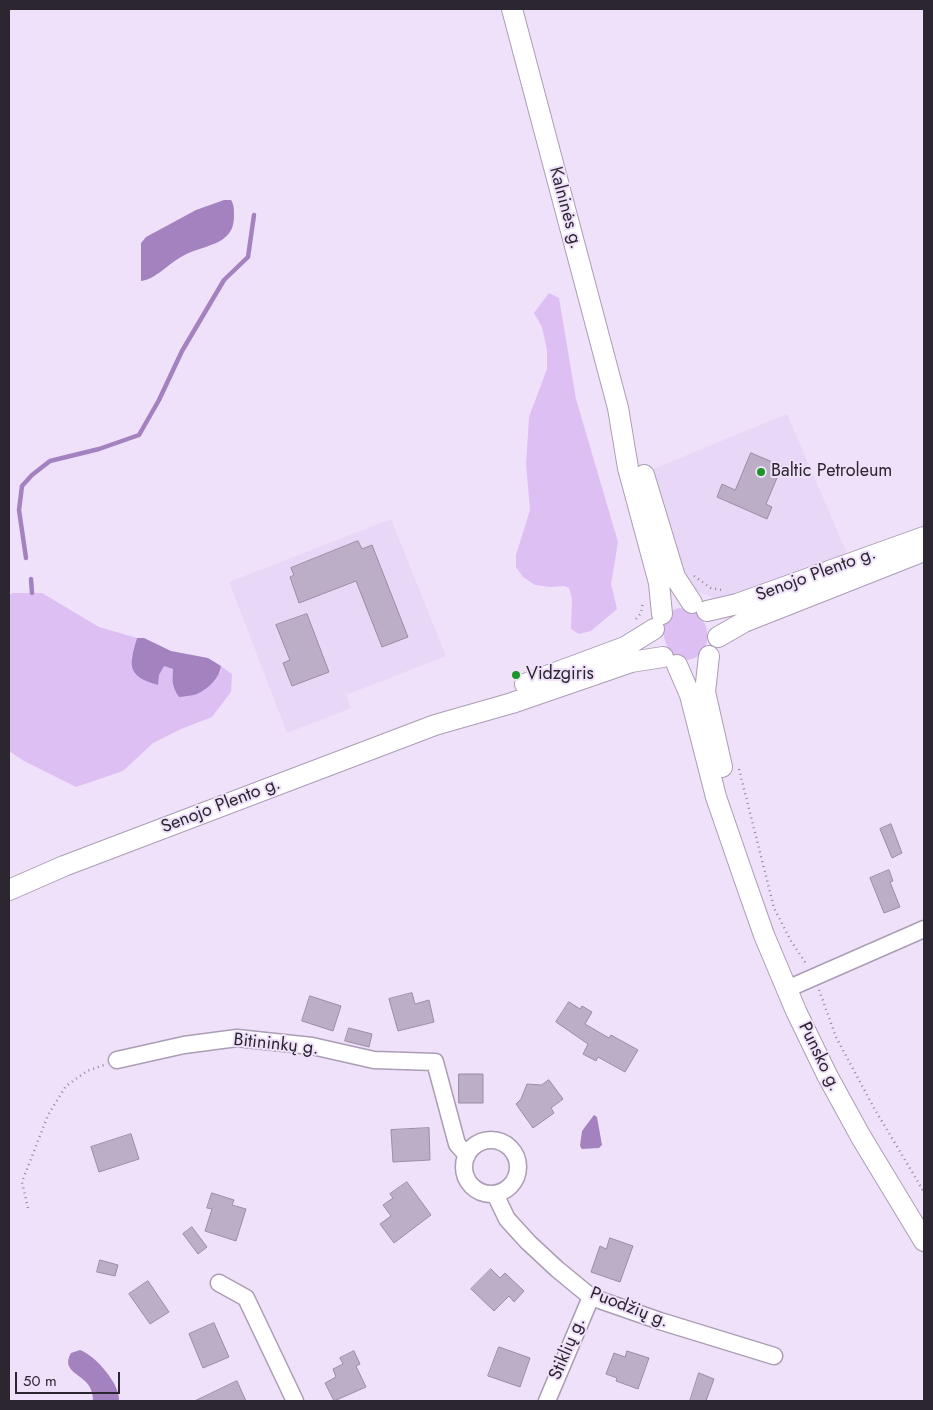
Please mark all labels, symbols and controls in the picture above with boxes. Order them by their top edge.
street label: Kalninės g. [544,165,586,251]
place label: Baltic Petroleum [771,461,892,483]
marker: Baltic Petroleum [755,466,767,478]
street label: Senojo Plento g. [753,543,879,607]
place label: Vidzgiris [526,664,594,686]
marker: Vidzgiris [510,669,522,681]
street label: Senojo Plento g. [158,773,284,839]
street label: Punsko g. [793,1019,845,1095]
street label: Bitininkų g. [232,1030,320,1060]
street label: Puodžių g. [587,1283,671,1333]
street label: Stiklių g. [545,1314,591,1384]
scale bar [18,1362,122,1394]
text: 50 m [23,1370,57,1392]

